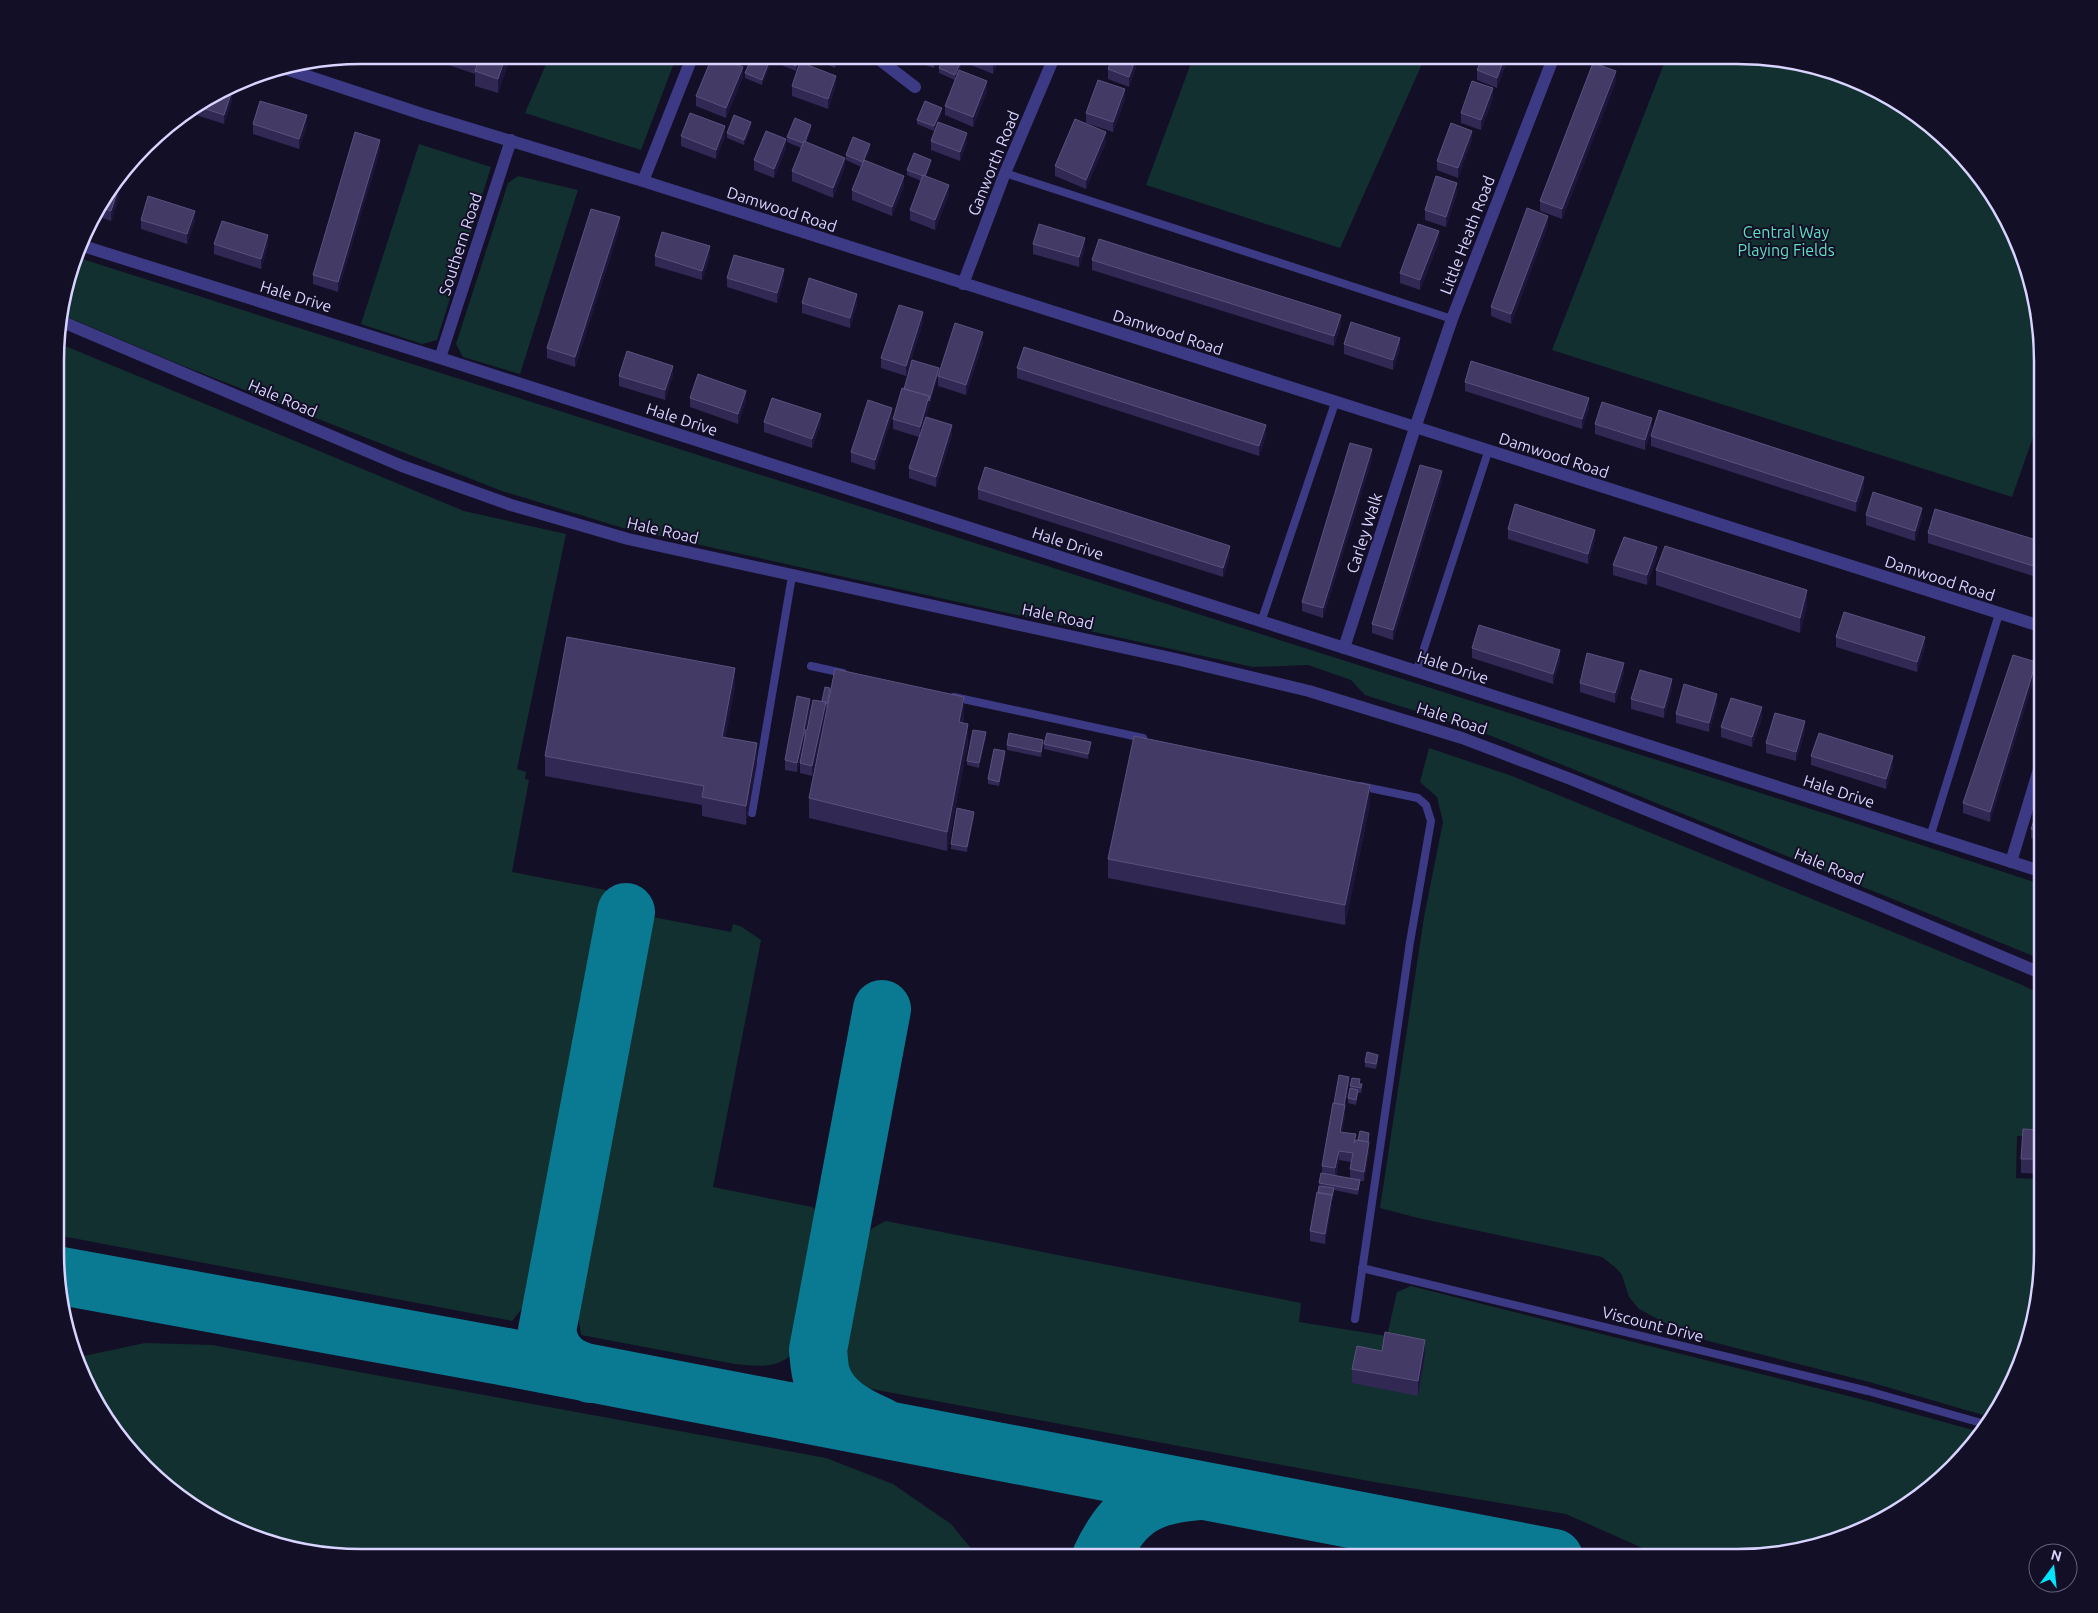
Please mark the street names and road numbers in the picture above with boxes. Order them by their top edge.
street label: Ganworth Road [964,108,1022,218]
street label: Little Heath Road [1436,173,1498,297]
street label: Damwood Road [725,183,839,235]
street label: Southern Road [435,190,485,298]
street label: Hale Drive [258,277,334,315]
street label: Damwood Road [1111,306,1225,358]
street label: Hale Road [246,375,320,421]
street label: Hale Drive [644,399,720,439]
street label: Damwood Road [1497,429,1611,481]
street label: Carley Walk [1343,491,1385,575]
street label: Hale Road [625,513,701,547]
street label: Hale Drive [1030,523,1106,563]
street label: Damwood Road [1883,552,1997,604]
street label: Hale Road [1020,600,1096,632]
street label: Hale Drive [1415,647,1491,687]
street label: Hale Road [1415,698,1489,738]
street label: Hale Drive [1801,771,1877,811]
street label: Hale Road [1792,844,1866,888]
street label: Viscount Drive [1600,1303,1706,1345]

